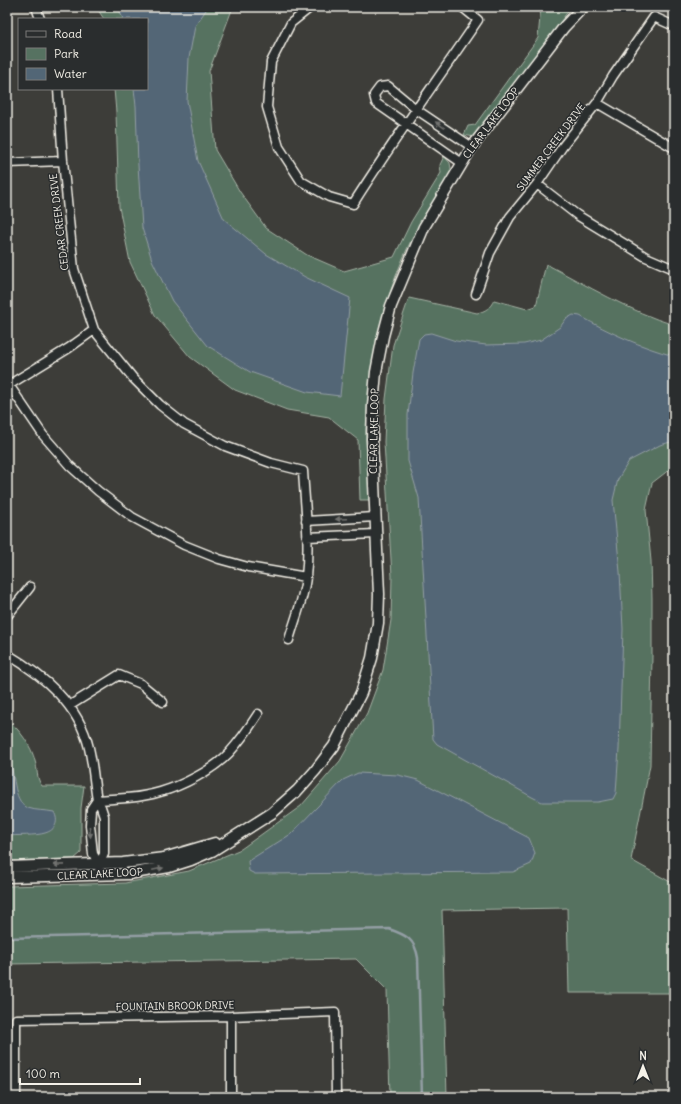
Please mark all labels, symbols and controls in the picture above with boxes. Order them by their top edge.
legend [18,18,148,90]
text: Road [54,26,82,41]
text: Park [54,46,79,61]
text: Water [54,66,87,81]
street label: CLEAR LAKE LOOP [460,85,522,161]
street label: SUMMER CREEK DRIVE [514,101,588,193]
one-way arrow [434,121,445,129]
street label: CEDAR CREEK DRIVE [47,173,71,271]
street label: CLEAR LAKE LOOP [367,388,381,474]
one-way arrow [335,516,347,523]
one-way arrow [87,826,94,838]
one-way arrow [52,862,65,868]
street label: CLEAR LAKE LOOP [57,865,143,883]
one-way arrow [151,866,164,872]
street label: FOUNTAIN BROOK DRIVE [115,998,235,1014]
north arrow [623,1046,663,1086]
text: N [639,1049,647,1063]
scale bar [20,1060,140,1086]
text: 100 m [26,1066,60,1081]

